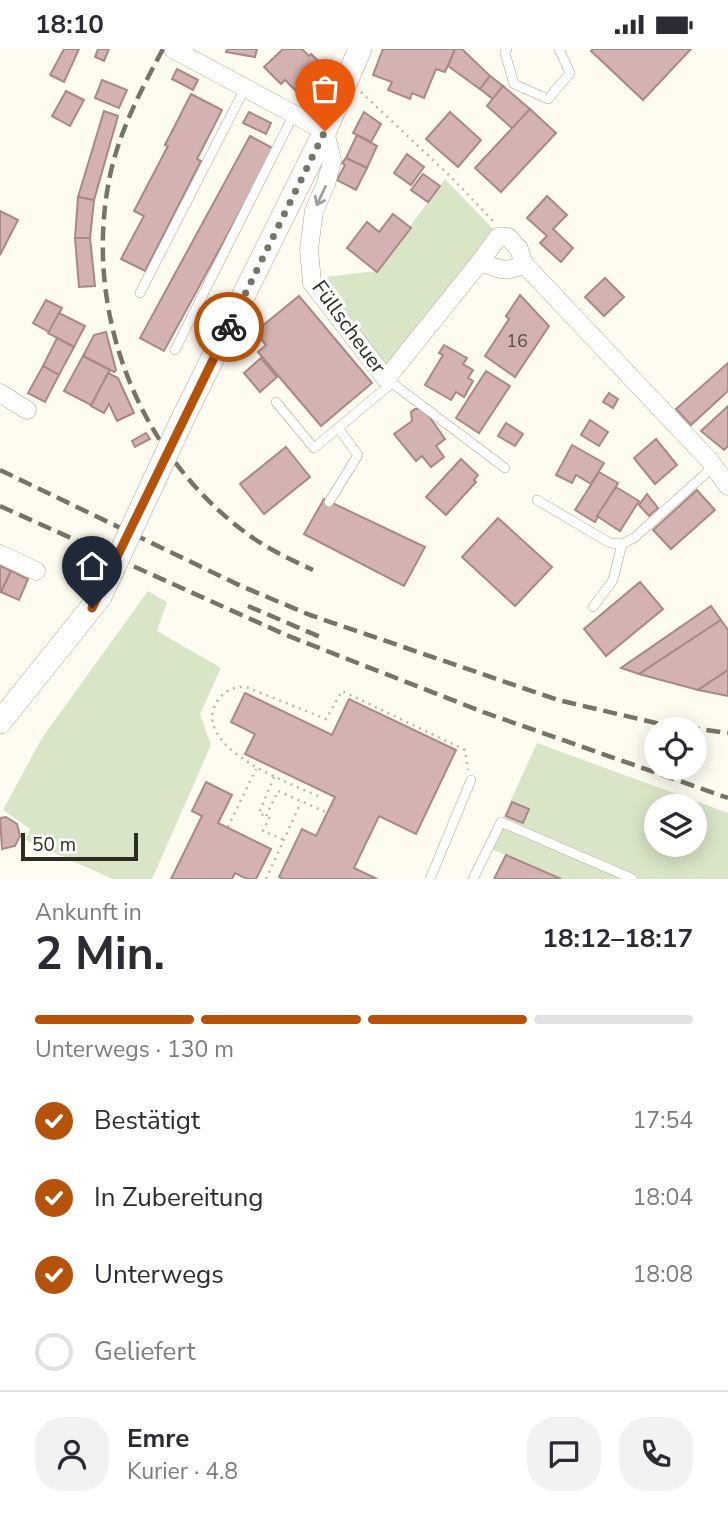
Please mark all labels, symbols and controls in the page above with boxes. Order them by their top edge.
text: 18:10 [35,7,104,42]
pin [295,59,355,131]
icon: bag [306,70,344,108]
one-way arrow [314,185,327,206]
street label: Füllscheuer [306,275,393,380]
courier [194,292,264,362]
icon: bike [210,308,248,346]
house number: 16 [506,329,528,353]
pin [62,536,122,608]
icon: home [73,547,111,585]
map controls [644,717,707,857]
button: locate [644,717,707,780]
button: layers [644,794,707,857]
scale bar [21,830,138,862]
text: 50 m [32,832,76,858]
text: Ankunft in [35,897,142,928]
text: 18:12–18:17 [542,921,693,956]
text: 2 Min. [35,922,165,985]
text: Unterwegs · 130 m [35,1034,234,1065]
icon: check [35,1102,73,1140]
text: Bestätigt [94,1103,200,1138]
text: 17:54 [633,1105,693,1136]
icon: check [35,1179,73,1217]
text: In Zubereitung [94,1180,263,1215]
text: 18:04 [633,1182,693,1213]
icon: check [35,1256,73,1294]
text: Unterwegs [94,1257,224,1292]
text: 18:08 [633,1259,693,1290]
text: Geliefert [94,1334,195,1369]
button: person [35,1417,109,1491]
button: chat [527,1417,601,1491]
button: phone [619,1417,693,1491]
text: Emre [127,1421,189,1456]
text: Kurier · 4.8 [127,1456,238,1487]

